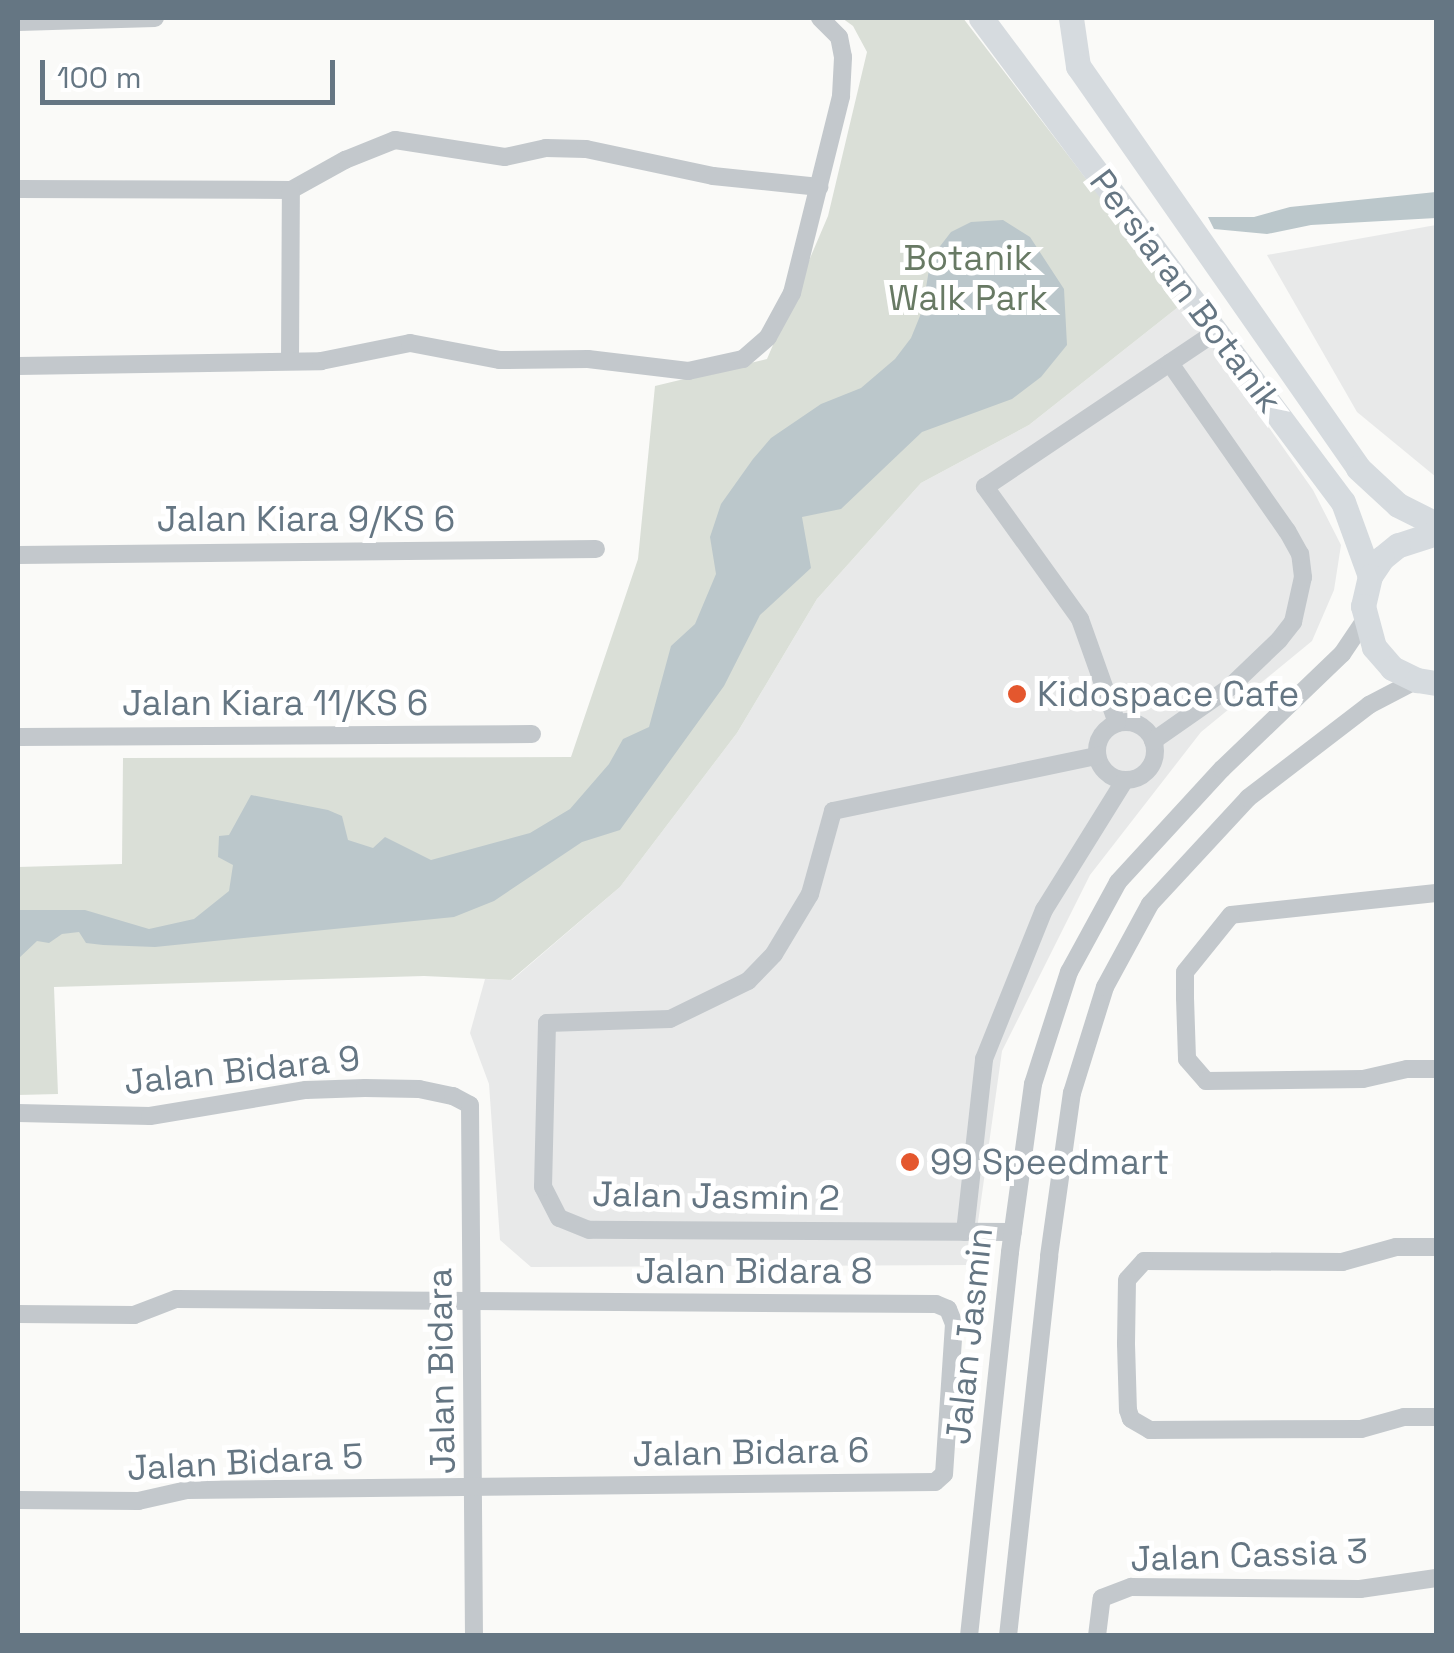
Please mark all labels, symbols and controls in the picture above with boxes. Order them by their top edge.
scale bar [45,40,340,102]
text: 100 m [57,58,142,97]
street label: Persiaran Botanik [1081,161,1291,421]
park label: Botanik Walk Park [888,237,1048,319]
street label: Jalan Kiara 9/KS 6 [157,498,455,540]
place label: Kidospace Cafe [1037,673,1299,715]
street label: Jalan Kiara 11/KS 6 [122,682,428,724]
marker: Kidospace Cafe [1006,683,1028,705]
street label: Jalan Bidara 9 [122,1037,362,1103]
place label: 99 Speedmart [930,1141,1169,1183]
marker: 99 Speedmart [899,1151,921,1173]
street label: Jalan Jasmin 2 [592,1173,840,1219]
street label: Jalan Jasmin [937,1226,1001,1446]
street label: Jalan Bidara 8 [635,1250,873,1292]
street label: Jalan Bidara [418,1268,464,1474]
street label: Jalan Bidara 6 [632,1429,870,1475]
street label: Jalan Bidara 5 [126,1435,364,1489]
street label: Jalan Cassia 3 [1130,1530,1368,1580]

